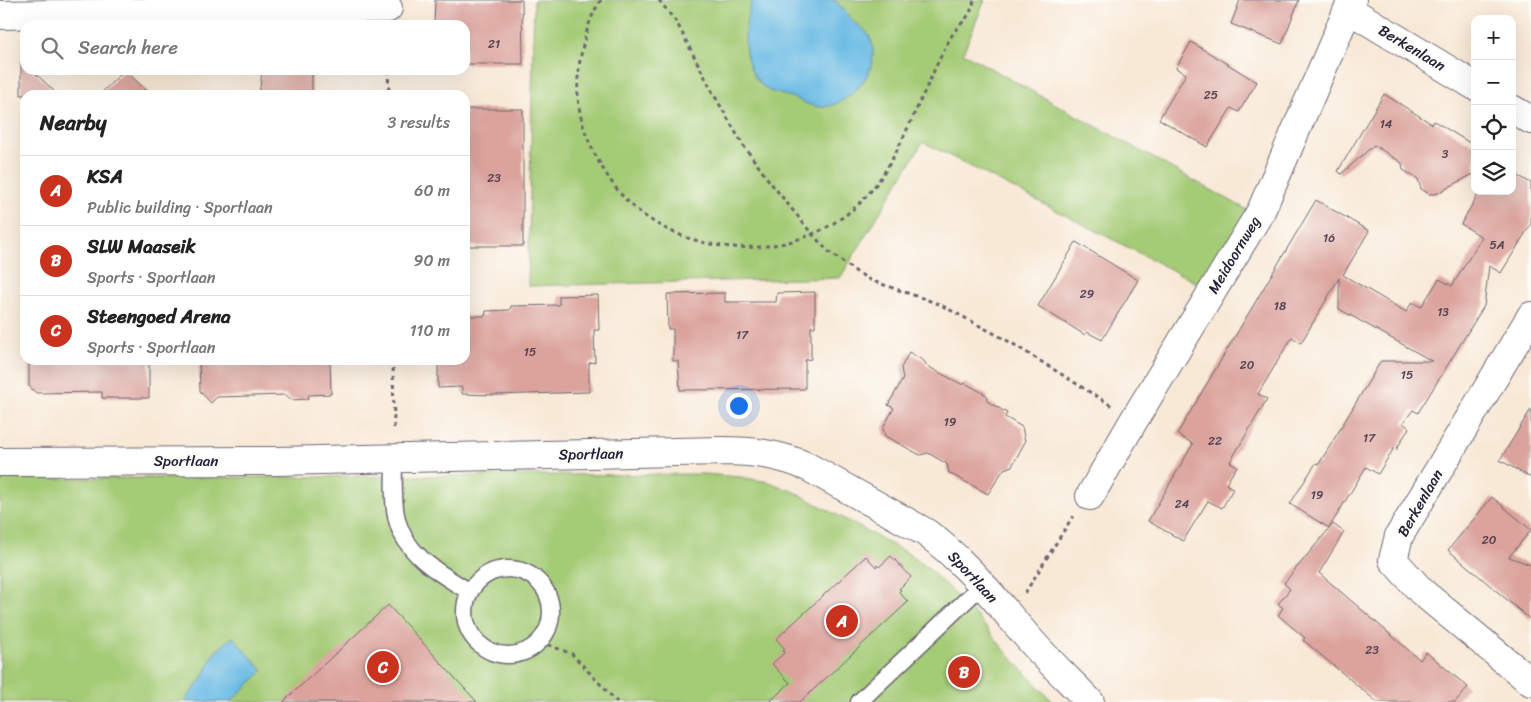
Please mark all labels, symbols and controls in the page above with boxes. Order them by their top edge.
map controls [1471,15,1516,195]
button: + [1471,15,1516,60]
street label: Berkenlaan [1373,18,1451,78]
search box [20,20,470,75]
text: Search here [78,31,178,64]
house number: 21 [488,33,500,55]
icon: search [38,34,66,62]
button: − [1471,60,1516,105]
house number: 25 [1204,84,1218,106]
text: Nearby [40,104,106,142]
button: locate [1471,105,1516,150]
text: 3 results [387,108,450,137]
house number: 14 [1380,113,1393,135]
house number: 3 [1442,143,1449,165]
button: layers [1471,150,1516,195]
text: KSA [87,160,123,193]
house number: 23 [487,167,501,189]
text: A [51,176,61,205]
text: 60 m [414,176,450,205]
text: Public building · Sportlaan [87,193,273,222]
street label: Meidoornweg [1200,211,1268,299]
house number: 16 [1323,227,1335,249]
text: SLW Maaseik [87,230,196,263]
house number: 5A [1489,234,1505,256]
text: B [51,246,61,275]
text: 90 m [414,246,450,275]
text: Sports · Sportlaan [87,263,215,292]
house number: 29 [1080,283,1094,305]
house number: 18 [1274,295,1286,317]
text: Steengoed Arena [87,300,231,333]
house number: 13 [1437,301,1449,323]
text: C [51,316,61,345]
text: 110 m [410,316,450,345]
house number: 17 [736,324,749,346]
text: Sports · Sportlaan [87,333,215,362]
house number: 15 [524,341,536,363]
house number: 20 [1240,354,1255,376]
house number: 15 [1401,364,1413,386]
your location [726,393,752,419]
house number: 19 [944,411,956,433]
house number: 17 [1363,427,1376,449]
house number: 22 [1208,430,1222,452]
street label: Sportlaan [558,440,624,468]
street label: Sportlaan [154,448,218,474]
street label: Berkenlaan [1390,464,1450,542]
house number: 19 [1311,484,1323,506]
house number: 24 [1175,493,1190,515]
house number: 20 [1482,529,1497,551]
street label: Sportlaan [941,545,1005,609]
pin: A [826,602,858,640]
house number: 23 [1365,639,1379,661]
pin: C [367,648,399,686]
pin: B [948,653,980,691]

